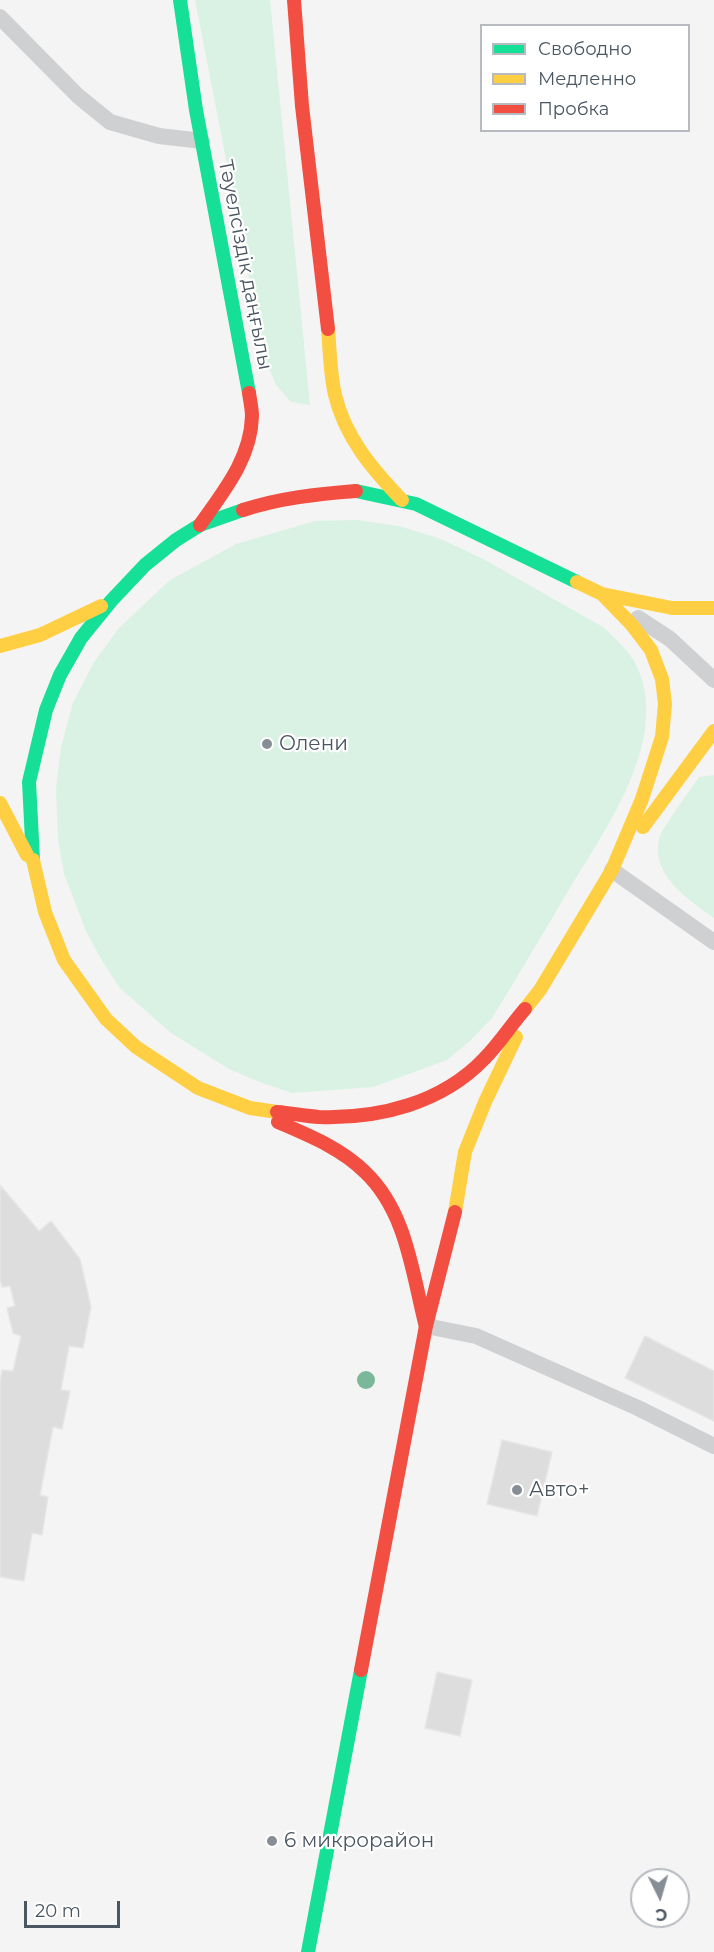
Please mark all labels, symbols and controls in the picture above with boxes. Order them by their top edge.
legend [480,24,690,132]
text: Свободно [538,38,632,60]
text: Медленно [538,68,636,90]
text: Пробка [538,98,609,120]
street label: Тәуелсіздік даңғылы [213,158,277,372]
place label: Олени [279,732,348,756]
marker: Олени [260,737,274,751]
place label: Авто+ [529,1478,589,1502]
marker: Авто+ [510,1483,524,1497]
place label: 6 микрорайон [284,1829,434,1853]
marker: 6 микрорайон [265,1834,279,1848]
north arrow [630,1868,690,1928]
scale bar [27,1889,123,1927]
text: 20 m [35,1900,81,1922]
text: С [655,1904,668,1924]

